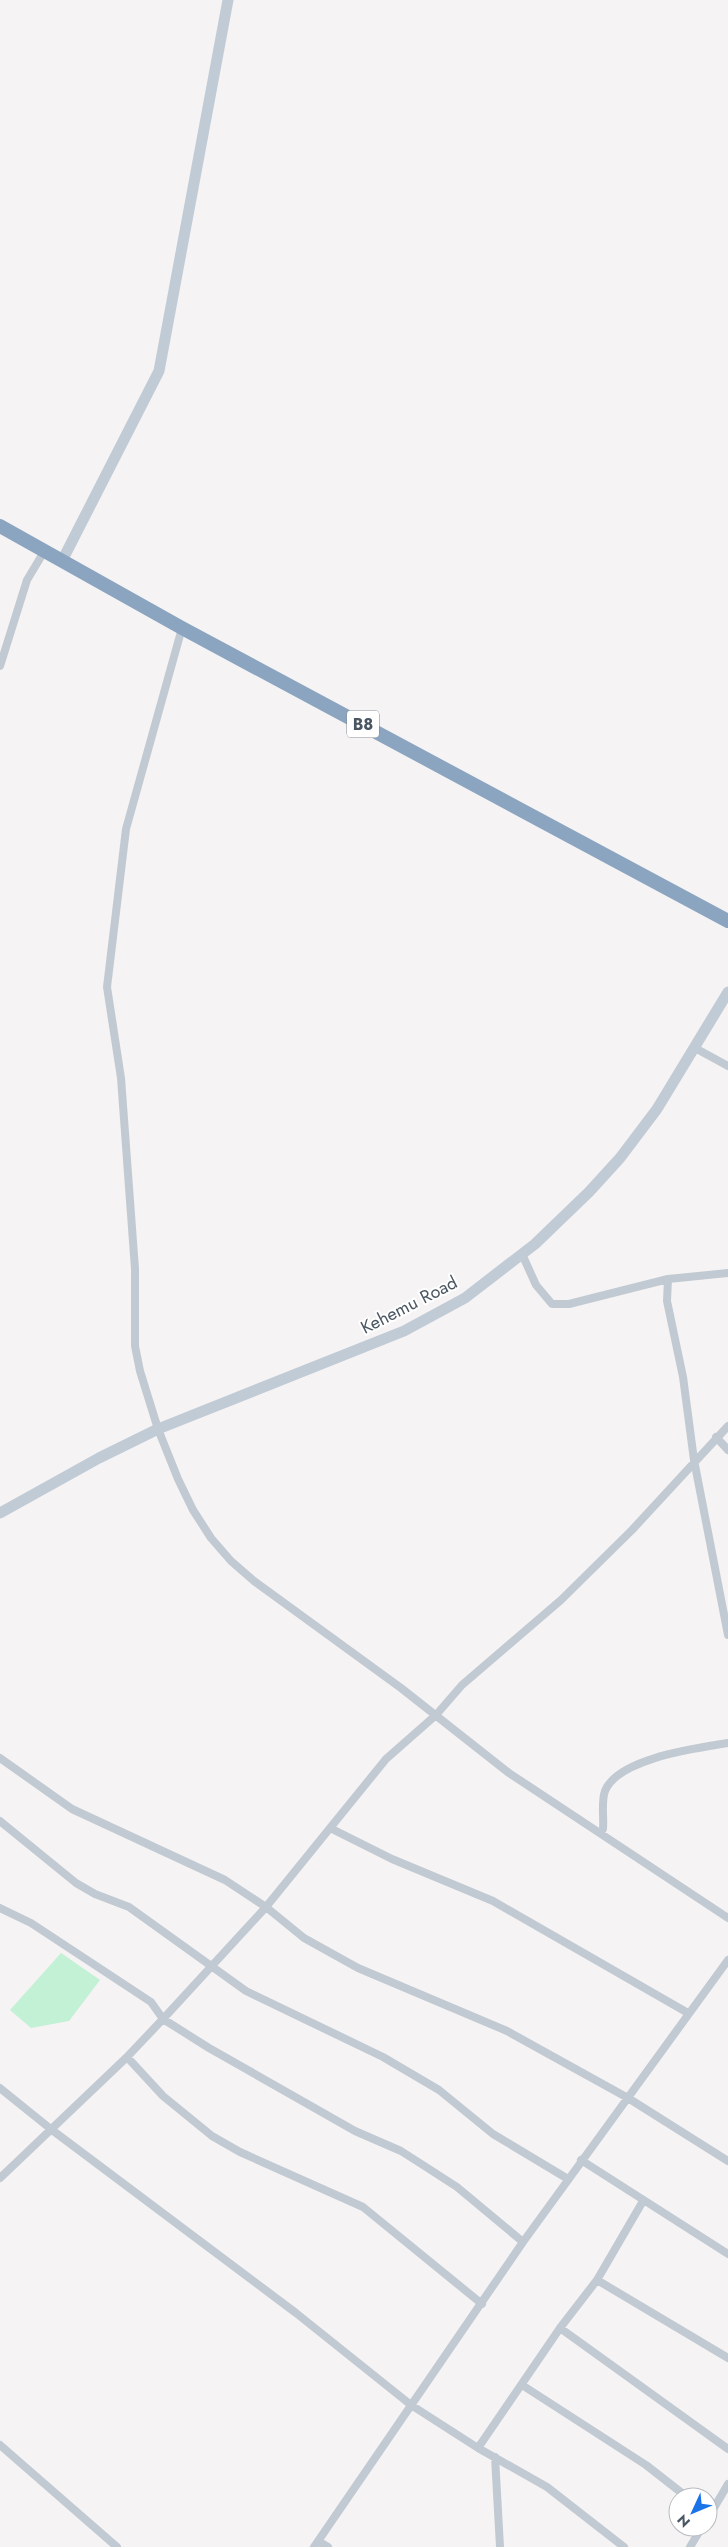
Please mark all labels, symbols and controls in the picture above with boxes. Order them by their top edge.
road number: B8 [347,711,379,738]
street label: Kehemu Road [356,1270,462,1340]
north arrow [668,2487,718,2537]
text: N [673,2510,695,2532]

